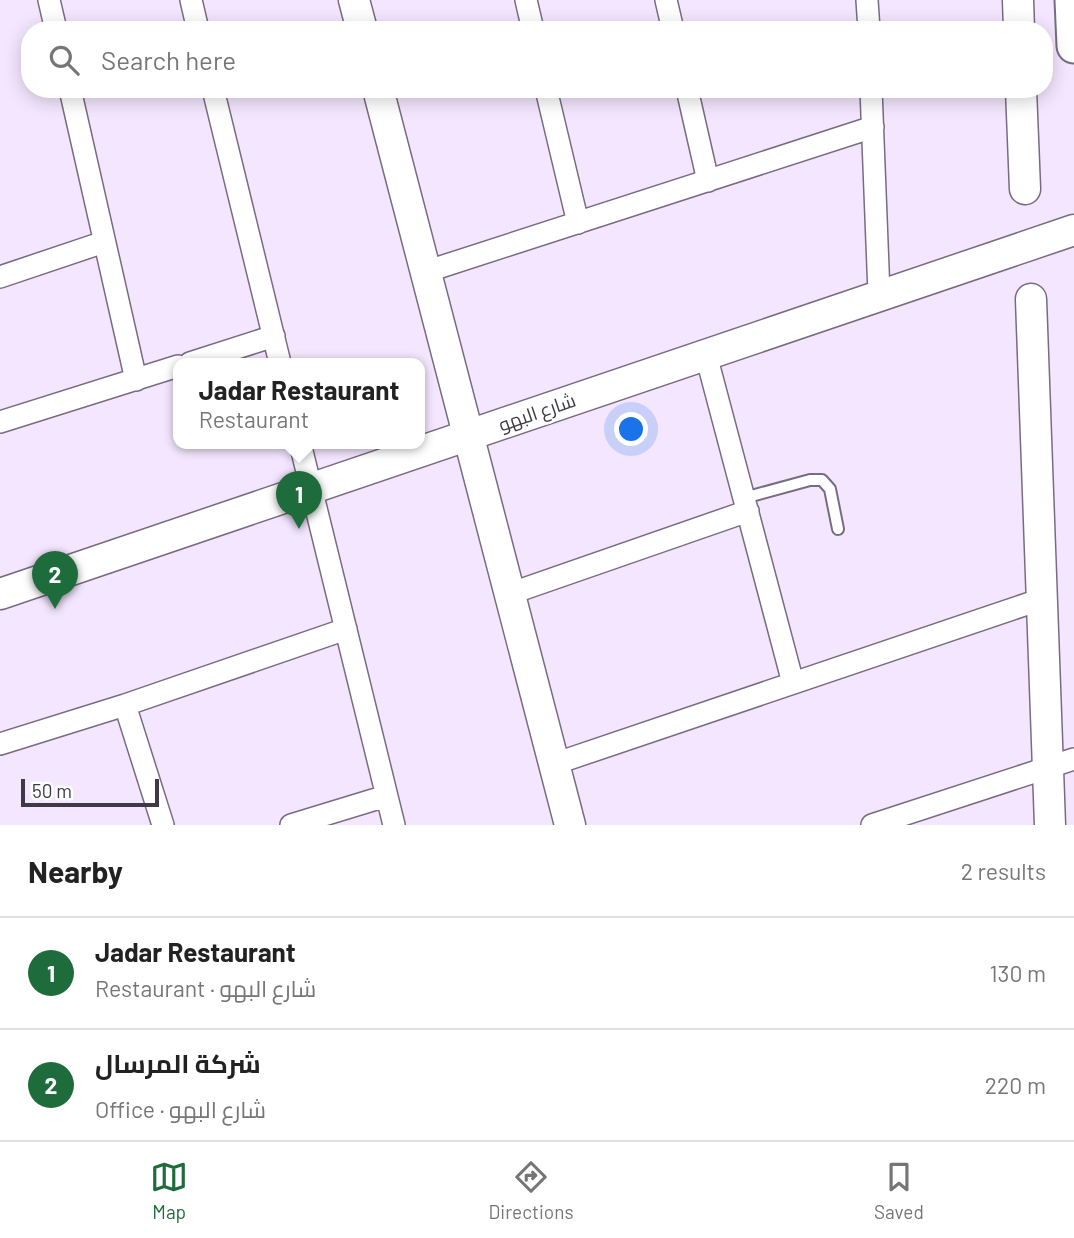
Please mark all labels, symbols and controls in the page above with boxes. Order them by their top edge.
search box [21,21,1053,98]
icon: search [45,41,83,79]
text: Search here [101,44,236,75]
popup [173,358,425,449]
text: Jadar Restaurant [199,374,399,405]
street label: شارع البهو [495,388,579,438]
text: Restaurant [199,405,309,433]
your location [614,412,648,446]
pin: 1 [276,471,322,529]
pin: 2 [32,551,78,609]
scale bar [21,776,159,808]
text: 50 m [32,779,72,802]
text: Nearby [28,853,123,889]
text: 2 results [961,857,1046,885]
text: Jadar Restaurant [95,936,296,967]
text: 1 [47,959,55,987]
text: 130 m [989,959,1046,987]
text: Restaurant · شارع البهو [95,974,316,1002]
text: شركة المرسال [95,1047,261,1078]
text: 2 [45,1071,57,1099]
text: 220 m [985,1071,1046,1099]
text: Office · شارع البهو [95,1095,266,1123]
tab: Map [150,1158,188,1223]
tab: Directions [489,1158,574,1223]
tab: Saved [874,1158,924,1223]

